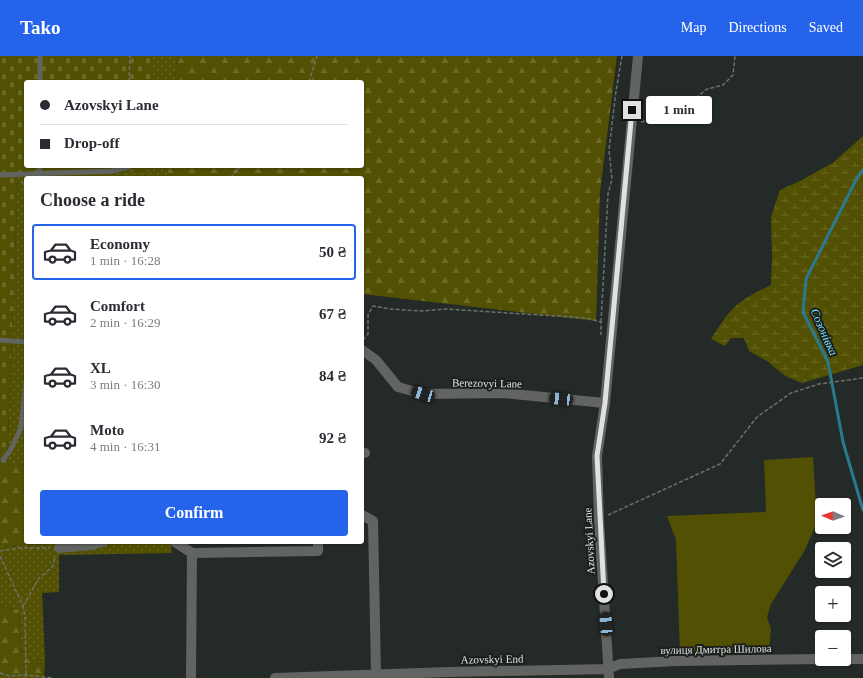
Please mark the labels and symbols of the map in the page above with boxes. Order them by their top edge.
callout: 1 min [646,96,712,124]
route end [623,101,641,119]
water label: Созонівка [807,306,841,358]
street label: Berezovyi Lane [452,376,522,390]
car [410,385,436,403]
car [549,392,573,406]
north arrow [815,498,851,534]
street label: Azovskyi Lane [581,507,597,575]
route start [595,585,613,603]
car [599,612,613,636]
street label: вулиця Дмитра Шилова [660,642,772,656]
street label: Azovskyi End [461,652,524,666]

